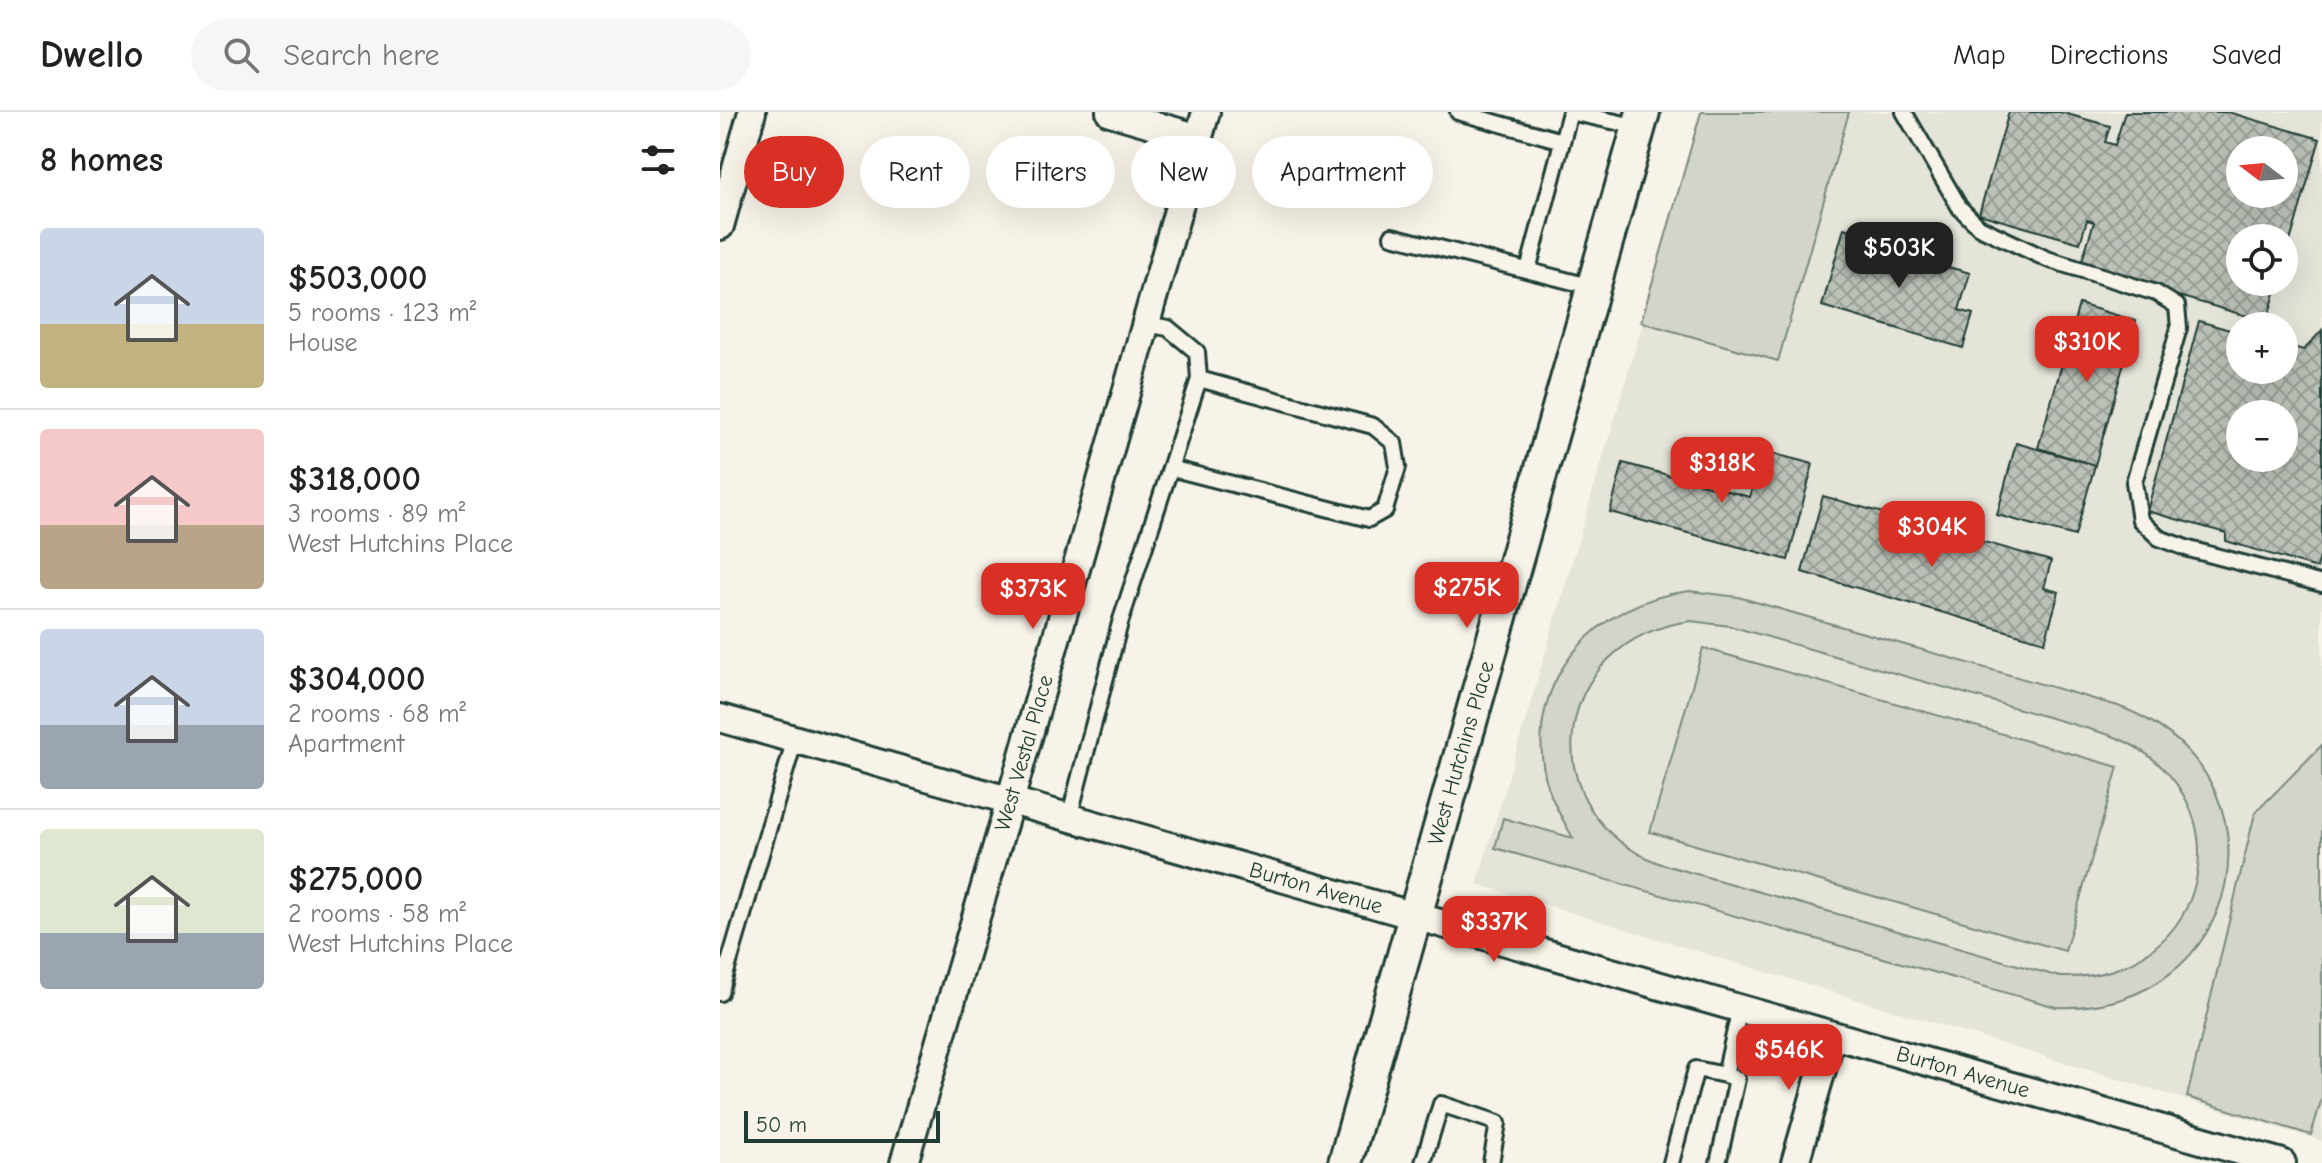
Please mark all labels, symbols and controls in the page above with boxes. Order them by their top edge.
search box [191,19,751,91]
text: Dwello [40,33,143,77]
icon: search [219,33,263,77]
text: Search here [283,38,440,73]
text: Map [1953,39,2006,71]
text: Directions [2050,39,2168,71]
text: Saved [2212,39,2282,71]
chip: Buy [744,136,844,208]
chip: Rent [860,136,970,208]
chip: Filters [986,136,1115,208]
chip: New [1131,136,1236,208]
chip: Apartment [1252,136,1433,208]
north arrow [2226,136,2298,208]
map controls [2226,136,2298,472]
icon: filters [636,138,680,182]
text: 8 homes [40,140,163,180]
pin: $503K [1843,222,1955,290]
button: locate [2226,224,2298,296]
text: $503K [1863,233,1935,263]
text: $503,000 [288,258,428,298]
icon: home [104,260,200,356]
text: 5 rooms · 123 m² [288,298,476,328]
button: + [2226,312,2298,384]
pin: $310K [2031,316,2143,384]
text: $310K [2053,327,2121,357]
text: House [288,328,358,358]
button: − [2226,400,2298,472]
pin: $318K [1666,437,1778,505]
text: $318K [1689,448,1755,478]
text: $318,000 [288,459,421,499]
icon: home [104,461,200,557]
text: 3 rooms · 89 m² [288,499,465,529]
pin: $304K [1876,501,1988,569]
text: $304K [1897,512,1967,542]
text: West Hutchins Place [288,529,513,559]
pin: $275K [1411,562,1523,630]
pin: $373K [977,563,1089,631]
text: $275K [1433,573,1501,603]
text: $373K [999,574,1067,604]
street label: West Hutchins Place [1422,658,1500,848]
text: $304,000 [288,659,425,699]
icon: home [104,661,200,757]
street label: West Vestal Place [989,672,1059,834]
text: 2 rooms · 68 m² [288,699,466,729]
text: Apartment [288,729,404,759]
street label: Burton Avenue [1246,857,1386,919]
text: $275,000 [288,859,423,899]
icon: home [104,861,200,957]
pin: $337K [1438,896,1550,964]
text: 2 rooms · 58 m² [288,899,466,929]
text: $337K [1460,907,1528,937]
text: West Hutchins Place [288,929,513,959]
pin: $546K [1733,1024,1845,1092]
text: $546K [1754,1035,1824,1065]
street label: Burton Avenue [1893,1041,2033,1103]
scale bar [744,1107,940,1143]
text: 50 m [756,1112,807,1138]

